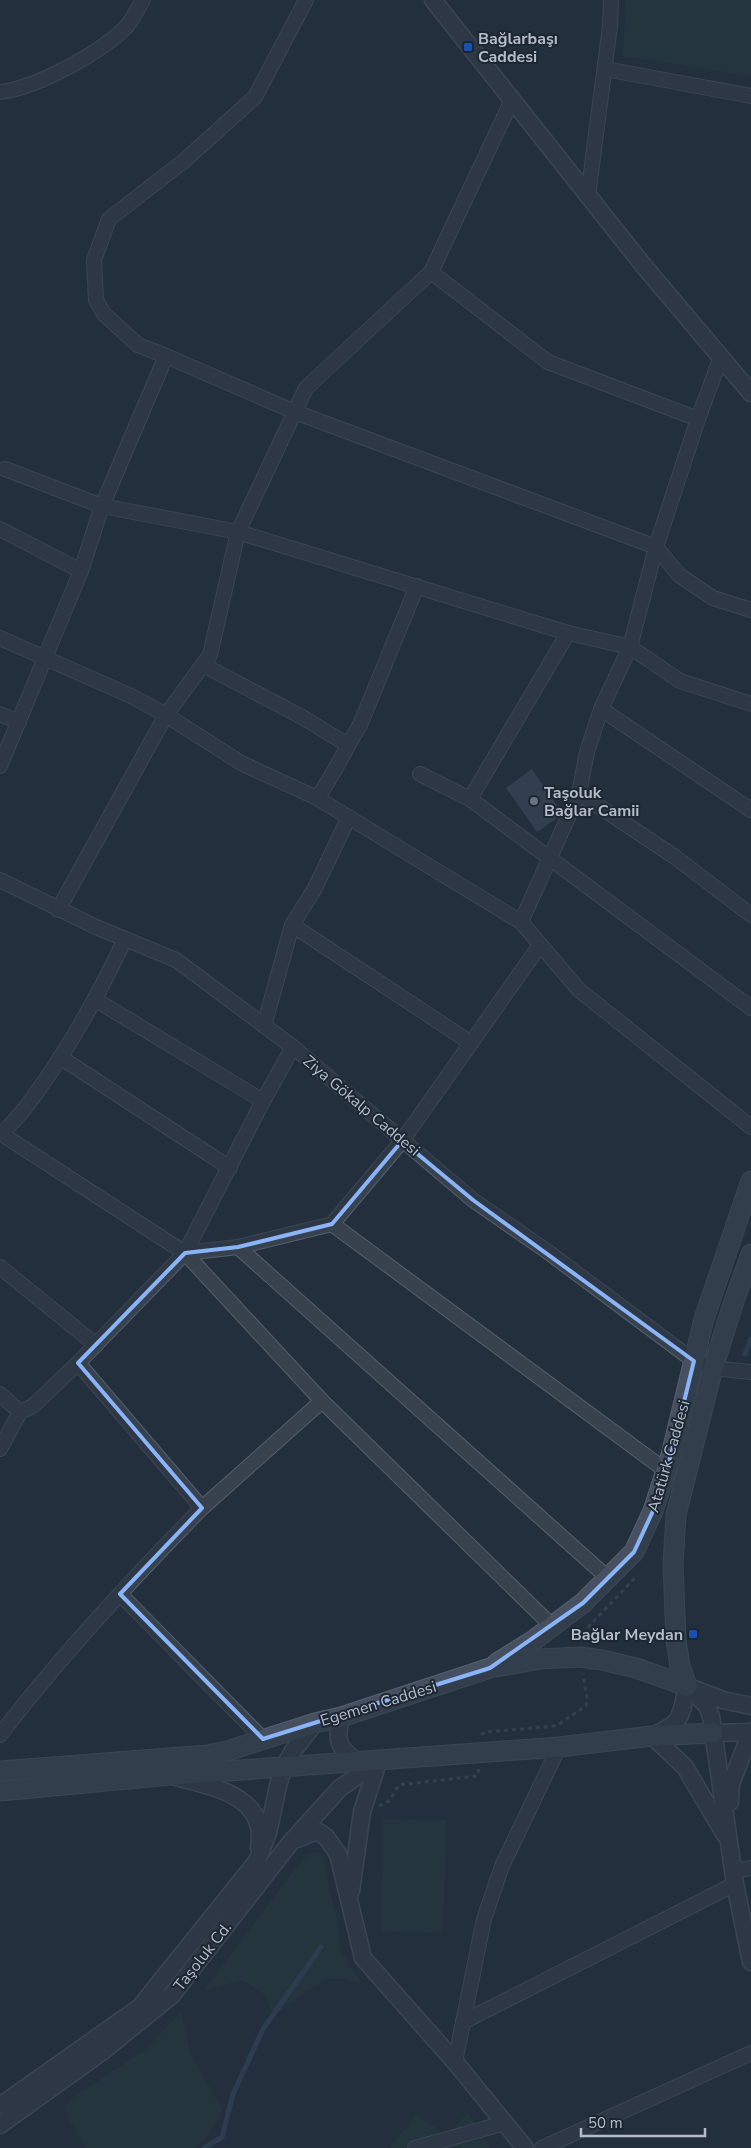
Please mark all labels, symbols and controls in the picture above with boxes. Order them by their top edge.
place label: Bağlarbaşı Caddesi [478,28,558,68]
marker: Bağlarbaşı Caddesi [462,41,474,53]
place label: Taşoluk Bağlar Camii [544,782,639,822]
marker: Taşoluk Bağlar Camii [528,795,540,807]
street label: Ziya Gökalp Caddesi [298,1050,425,1161]
street label: Atatürk Caddesi [642,1398,695,1515]
place label: Bağlar Meydan [571,1624,683,1646]
marker: Bağlar Meydan [687,1628,699,1640]
street label: Egemen Caddesi [318,1676,439,1732]
street label: Taşoluk Cd. [169,1917,237,1996]
scale bar [581,2106,705,2138]
text: 50 m [588,2113,623,2133]

